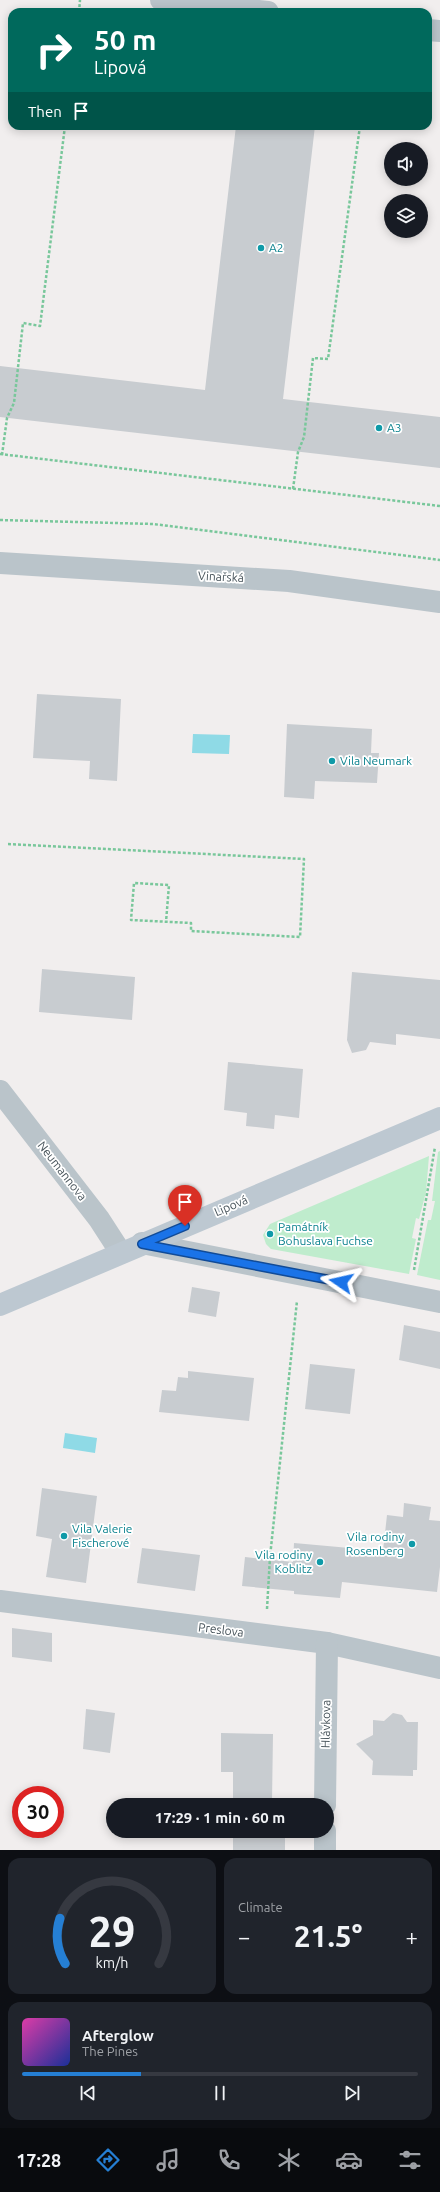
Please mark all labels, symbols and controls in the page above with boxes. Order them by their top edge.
icon: right [28,24,80,76]
text: 50 m [94,24,156,55]
text: Lipová [94,57,147,77]
icon: arrive [70,100,92,122]
text: Then [28,103,62,120]
map controls [384,142,428,238]
button: sound [384,142,428,186]
button: layers [384,194,428,238]
place label: A2 [269,241,284,254]
marker: A2 [256,243,266,253]
place label: A3 [387,421,402,434]
marker: A3 [374,423,384,433]
street label: Vinařská [198,569,244,584]
place label: Vila Neumark [340,754,412,767]
marker: Vila Neumark [327,756,337,766]
street label: Neumannova [35,1139,89,1203]
pin [168,1185,202,1226]
icon: arrive [174,1191,196,1213]
street label: Lipová [212,1193,249,1218]
place label: Památník Bohuslava Fuchse [278,1220,373,1247]
marker: Památník Bohuslava Fuchse [265,1229,275,1239]
position arrow [320,1261,362,1303]
place label: Vila Valerie Fischerové [72,1522,132,1549]
place label: Vila rodiny Rosenberg [346,1530,404,1557]
marker: Vila Valerie Fischerové [59,1531,69,1541]
marker: Vila rodiny Rosenberg [407,1539,417,1549]
place label: Vila rodiny Koblitz [255,1548,312,1575]
marker: Vila rodiny Koblitz [315,1557,325,1567]
street label: Preslova [198,1620,245,1639]
street label: Hlávkova [319,1700,332,1748]
speed limit sign: 30 [12,1786,64,1838]
text: 17:29 · 1 min · 60 m [155,1809,285,1826]
text: Climate [238,1900,283,1914]
text: 29 [89,1908,135,1955]
text: 21.5° [294,1919,362,1953]
text: − [238,1924,250,1949]
text: + [406,1924,418,1949]
text: km/h [96,1955,128,1971]
text: Afterglow [82,2027,154,2044]
text: The Pines [82,2044,138,2058]
icon: previous [77,2082,99,2104]
icon: pause [209,2082,231,2104]
icon: next [341,2082,363,2104]
icon: directions [94,2146,122,2174]
icon: music [154,2146,182,2174]
icon: phone [215,2146,243,2174]
icon: climate [275,2146,303,2174]
icon: car [335,2146,363,2174]
icon: filters [396,2146,424,2174]
text: 17:28 [16,2150,61,2170]

